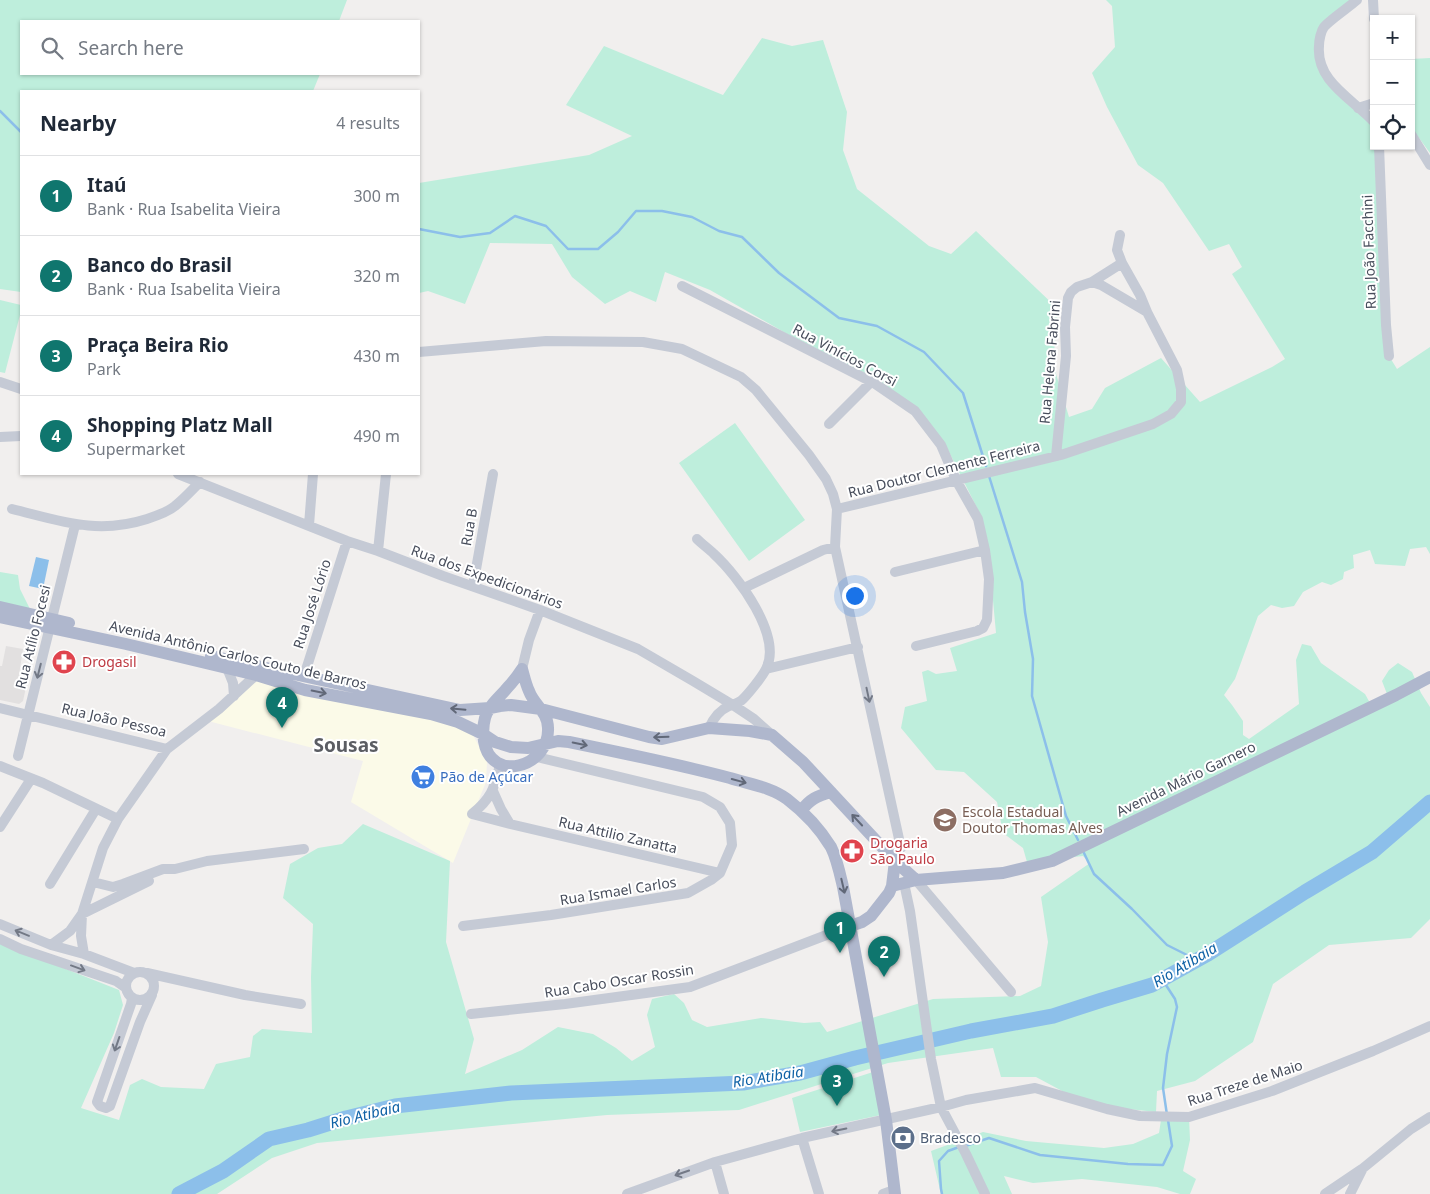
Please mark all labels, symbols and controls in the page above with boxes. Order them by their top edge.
map controls [1370,15,1415,150]
button: + [1370,15,1415,60]
search box [20,20,420,75]
icon: search [38,34,66,62]
text: Search here [78,35,184,61]
button: − [1370,60,1415,105]
button: locate [1370,105,1415,150]
text: Nearby [40,109,116,137]
text: 4 results [336,112,400,134]
text: Itaú [87,172,126,198]
text: 1 [51,185,61,207]
text: 300 m [353,185,400,207]
street label: Rua João Facchini [1357,195,1380,309]
text: Bank · Rua Isabelita Vieira [87,198,281,220]
text: Banco do Brasil [87,252,232,278]
text: 2 [51,265,61,287]
text: 320 m [353,265,400,287]
text: Bank · Rua Isabelita Vieira [87,278,281,300]
street label: Rua Helena Fabrini [1035,299,1064,425]
street label: Rua Vinícios Corsi [790,319,901,390]
text: Praça Beira Rio [87,332,229,358]
text: 3 [51,345,61,367]
text: 430 m [353,345,400,367]
text: Park [87,358,121,380]
text: Shopping Platz Mall [87,412,273,438]
text: 4 [51,425,61,447]
text: 490 m [353,425,400,447]
street label: Rua Doutor Clemente Ferreira [846,435,1042,502]
text: Supermarket [87,438,185,460]
street label: Rua B [456,507,481,547]
street label: Rua dos Expedicionários [409,540,566,613]
street label: Rua José Lório [288,557,335,651]
street label: Rua Atílio Focesi [10,583,55,691]
your location [842,583,868,609]
street label: Avenida Antônio Carlos Couto de Barros [108,616,369,693]
pharmacy icon: Drogasil [51,649,77,675]
place label: Drogasil [82,652,137,671]
one-way arrow [34,662,43,678]
pin: 4 [266,687,298,728]
one-way arrow [864,687,873,703]
one-way arrow [310,688,326,697]
street label: Rua João Pessoa [60,698,168,741]
one-way arrow [450,704,466,713]
district label: Sousas [313,732,379,758]
one-way arrow [653,733,669,742]
street label: Avenida Mário Garnero [1113,737,1259,821]
one-way arrow [572,740,588,749]
supermarket icon: Pão de Açúcar [410,764,436,790]
place label: Pão de Açúcar [440,767,533,786]
one-way arrow [730,776,746,786]
place label: Escola Estadual Doutor Thomas Alves [962,802,1103,837]
school or university icon: Escola Estadual Doutor Thomas Alves [932,807,958,833]
street label: Rua Attilio Zanatta [557,812,679,857]
one-way arrow [851,813,863,826]
place label: Drogaria São Paulo [870,833,935,868]
pharmacy icon: Drogaria São Paulo [839,838,865,864]
street label: Rua Ismael Carlos [558,872,678,909]
one-way arrow [838,878,848,894]
pin: 1 [824,912,856,953]
one-way arrow [15,927,30,937]
pin: 2 [868,936,900,977]
water label: Rio Atibaia [1149,937,1221,991]
street label: Rua Cabo Oscar Rossin [543,959,695,1002]
one-way arrow [70,964,85,973]
one-way arrow [112,1036,121,1051]
street label: Rua Treze de Maio [1185,1055,1305,1110]
water label: Rio Atibaia [731,1060,805,1091]
pin: 3 [821,1065,853,1106]
water label: Rio Atibaia [328,1096,402,1132]
bank icon: Bradesco [890,1125,916,1151]
one-way arrow [831,1126,847,1135]
place label: Bradesco [920,1128,981,1147]
one-way arrow [674,1169,690,1179]

